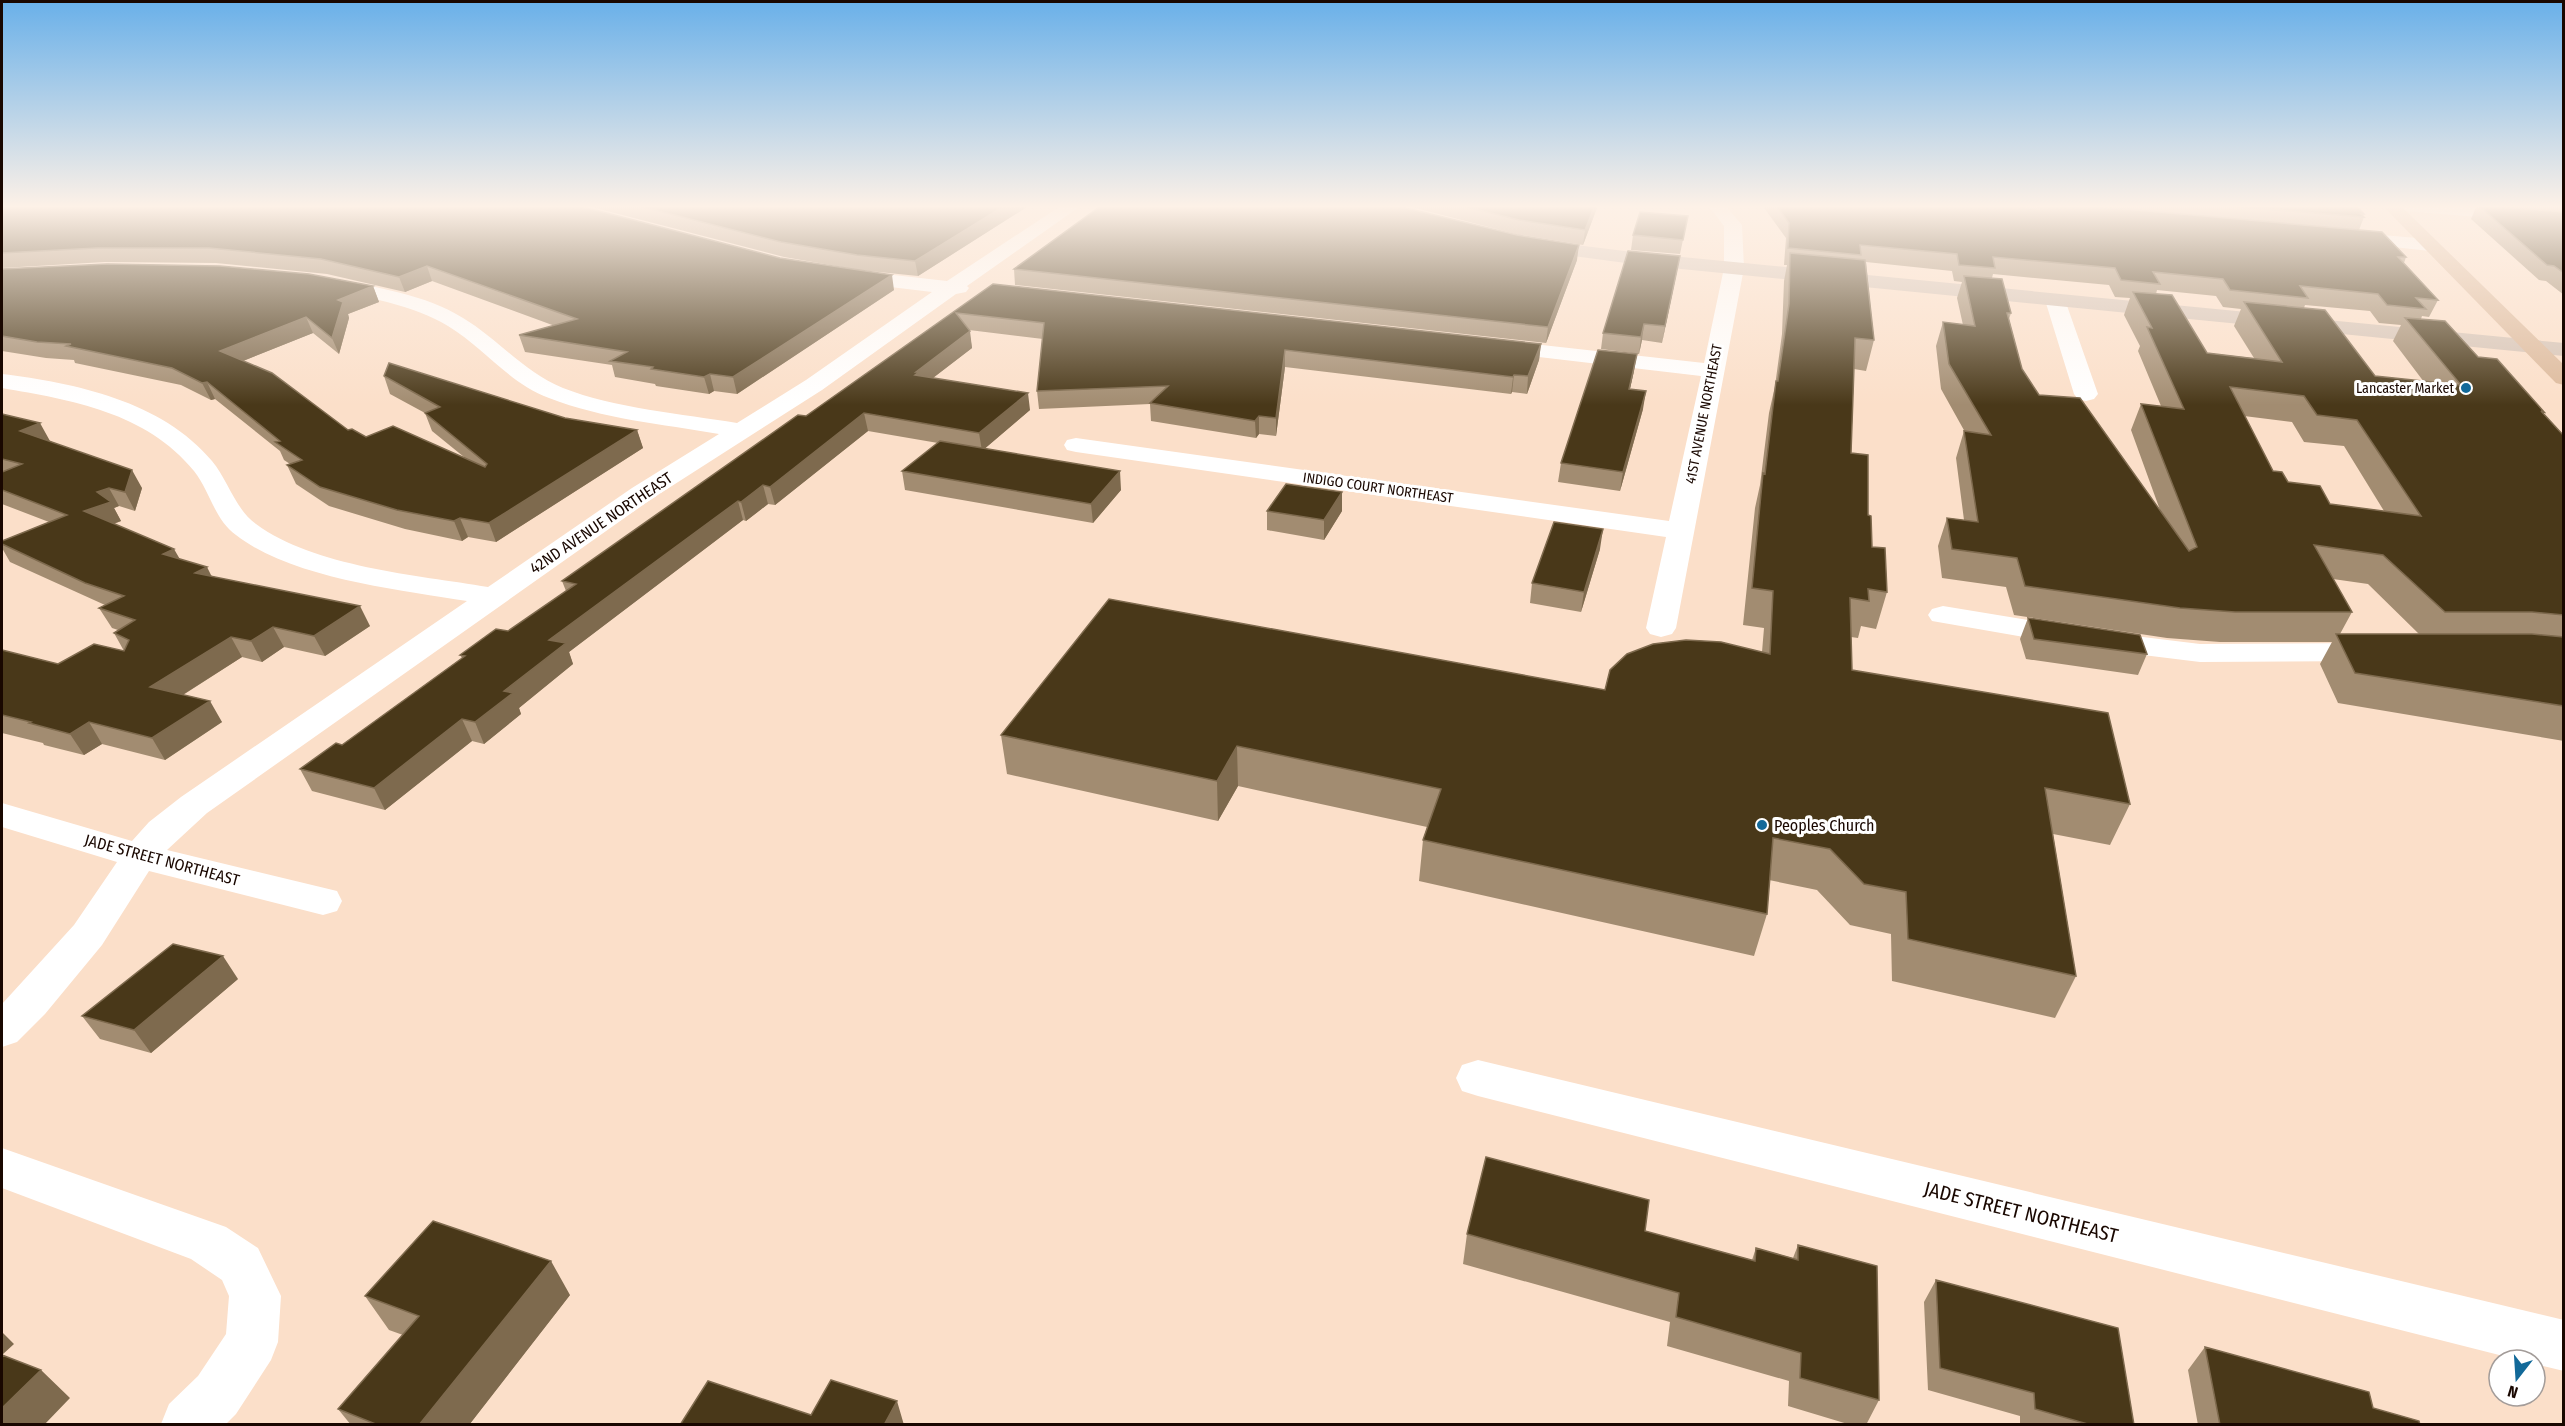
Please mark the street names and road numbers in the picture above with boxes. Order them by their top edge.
street label: 41ST AVENUE NORTHEAST [1682,342,1726,485]
street label: 42ND AVENUE NORTHEAST [526,468,676,578]
street label: INDIGO COURT NORTHEAST [1302,469,1455,507]
street label: JADE STREET NORTHEAST [83,830,242,890]
street label: JADE STREET NORTHEAST [1921,1176,2121,1248]

